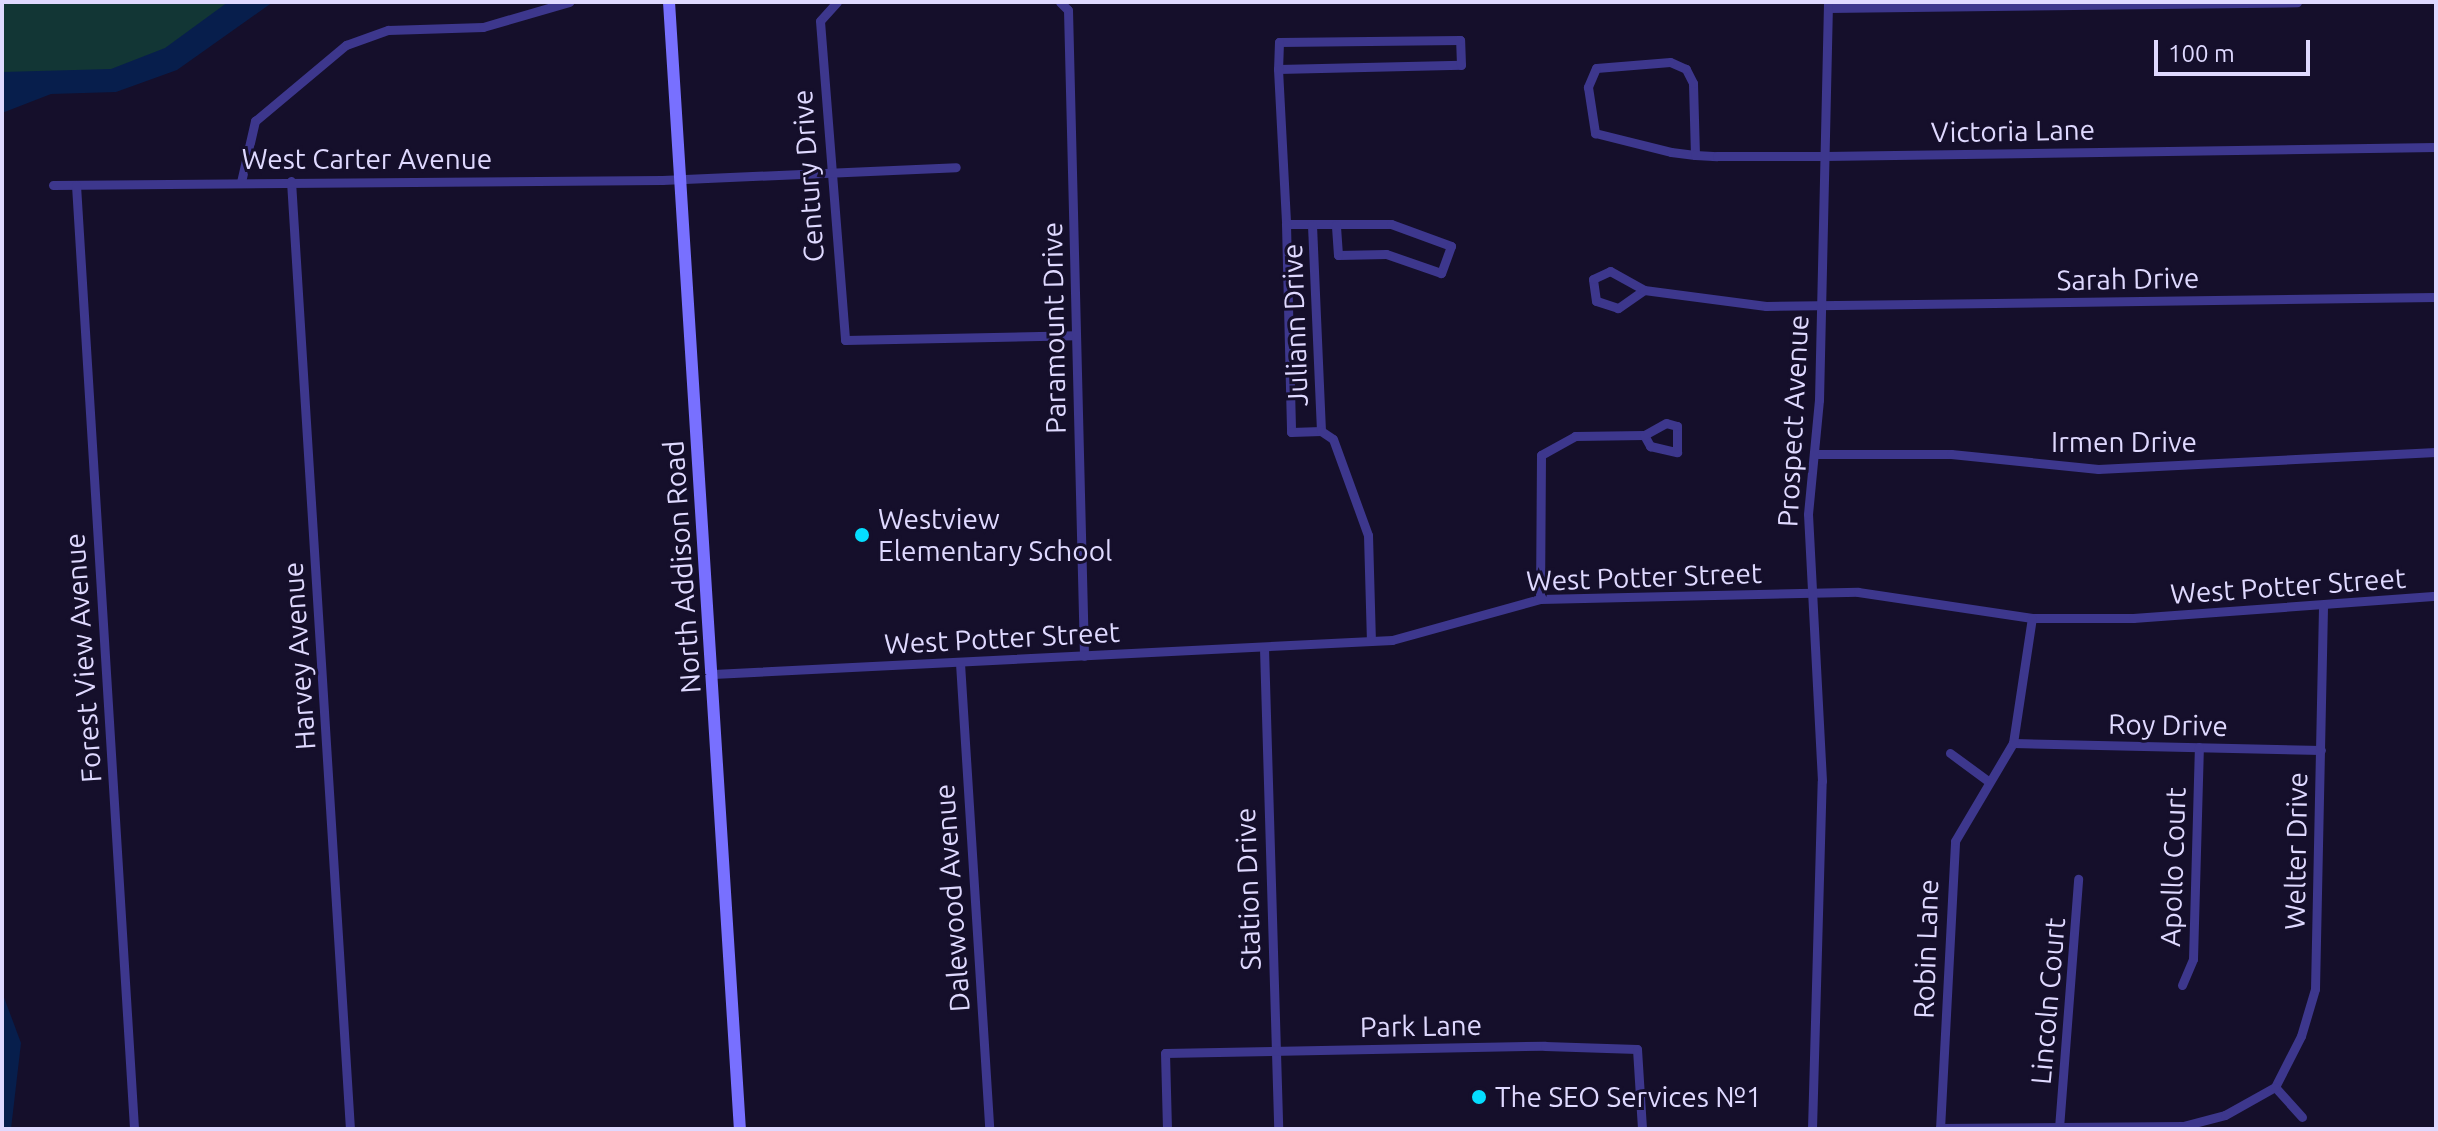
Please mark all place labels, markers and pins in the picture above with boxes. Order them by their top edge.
place label: Westview Elementary School [878,502,1112,568]
marker: Westview Elementary School [853,526,871,544]
place label: The SEO Services №1 [1495,1080,1762,1114]
marker: The SEO Services №1 [1470,1088,1488,1106]

